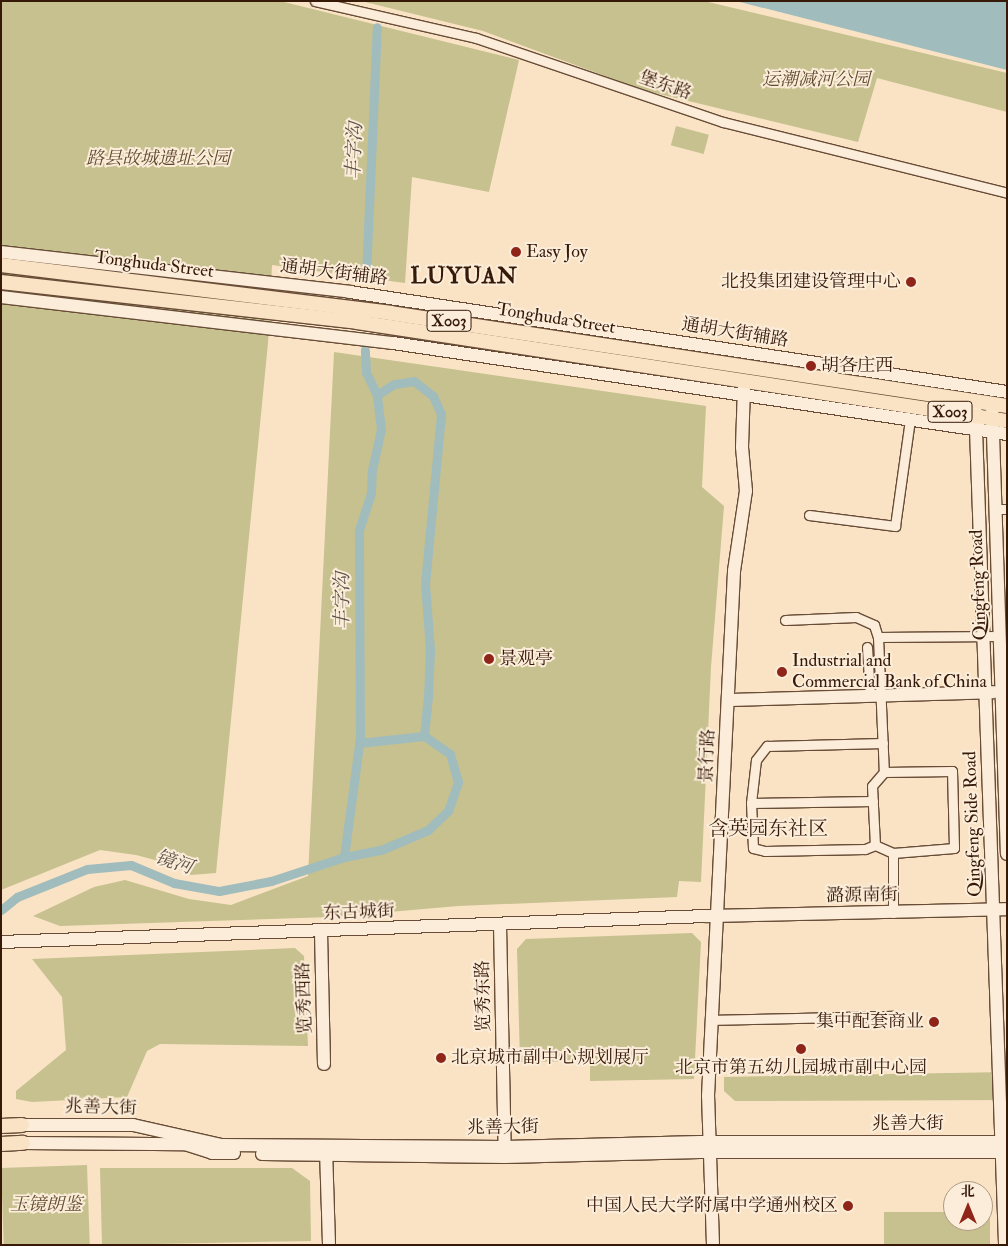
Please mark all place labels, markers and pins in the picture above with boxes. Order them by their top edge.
place label: Easy Joy [526,241,588,263]
marker: Easy Joy [510,246,522,258]
place label: 北投集团建设管理中心 [721,271,901,293]
marker: 北投集团建设管理中心 [905,276,917,288]
place label: 胡各庄西 [821,355,893,377]
marker: 胡各庄西 [805,360,817,372]
place label: 景观亭 [499,648,553,670]
place label: Industrial and Commercial Bank of China [792,651,987,694]
marker: 景观亭 [483,653,495,665]
marker: Industrial and Commercial Bank of China [776,666,788,678]
place label: 集中配套商业 [816,1011,924,1033]
marker: 集中配套商业 [928,1016,940,1028]
marker: 北京市第五幼儿园城市副中心园 [795,1043,807,1055]
place label: 北京城市副中心规划展厅 [451,1047,649,1069]
marker: 北京城市副中心规划展厅 [435,1052,447,1064]
place label: 北京市第五幼儿园城市副中心园 [675,1057,927,1079]
place label: 中国人民大学附属中学通州校区 [586,1195,838,1217]
marker: 中国人民大学附属中学通州校区 [842,1200,854,1212]

